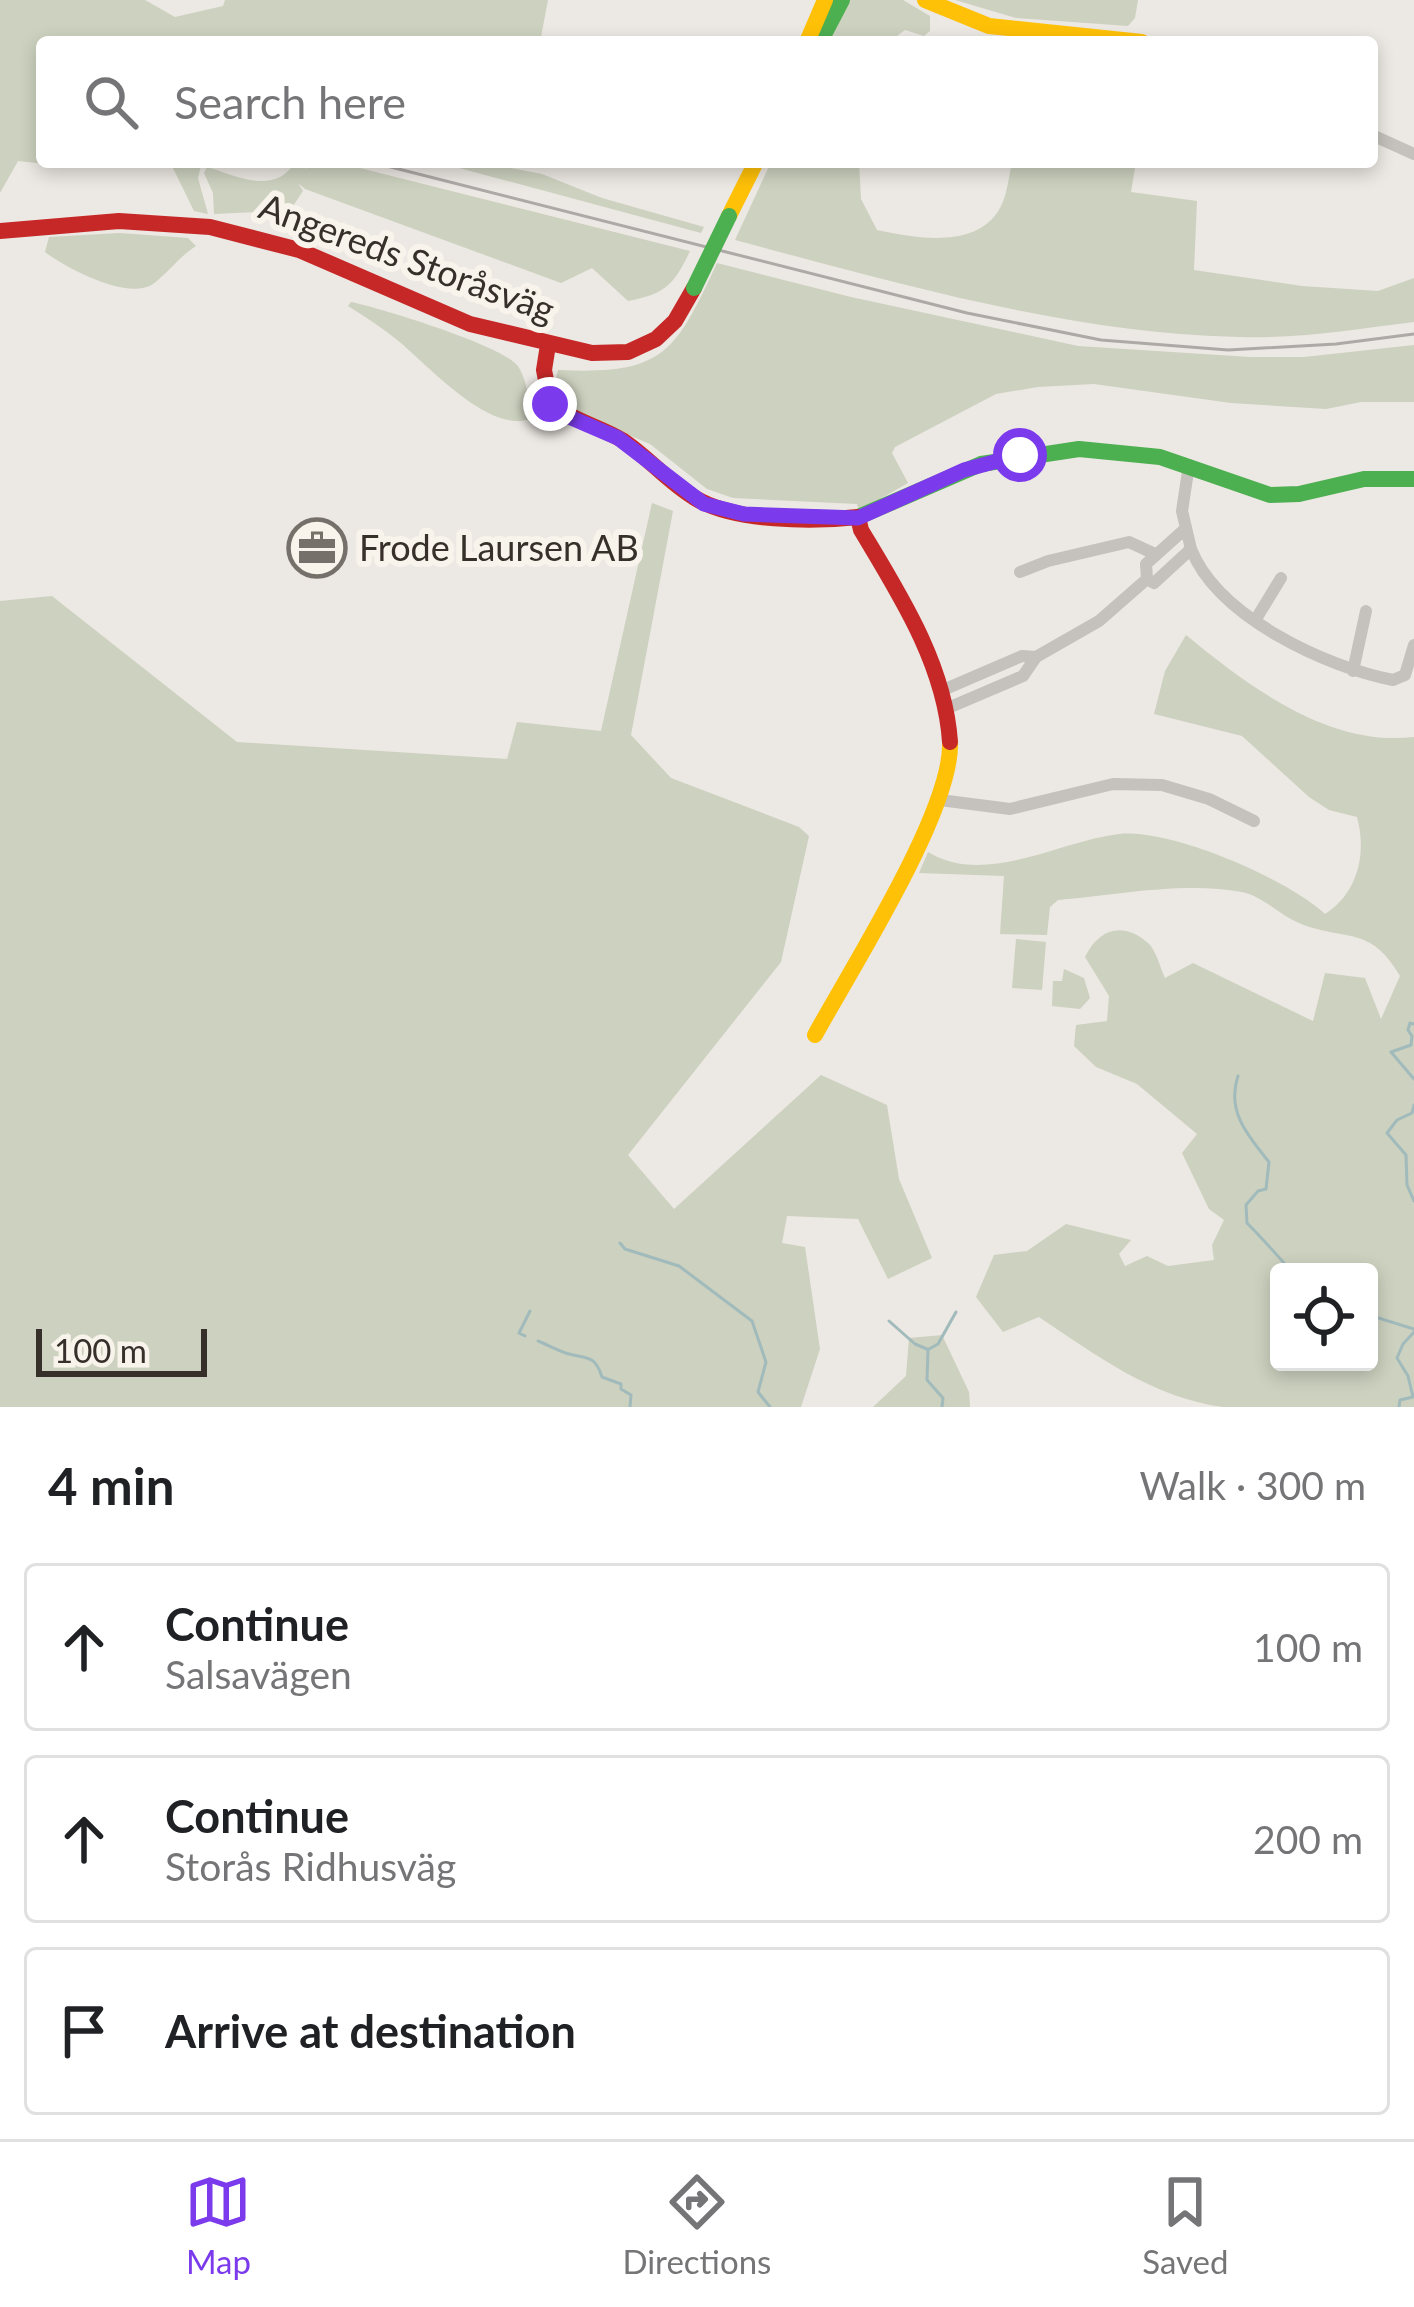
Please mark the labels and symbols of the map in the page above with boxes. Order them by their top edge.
street label: Angereds Storåsväg [254,183,561,331]
route end [523,377,577,431]
route start [993,428,1047,482]
office icon: Frode Laursen AB [286,517,348,579]
place label: Frode Laursen AB [359,525,639,569]
scale bar [36,1323,207,1376]

